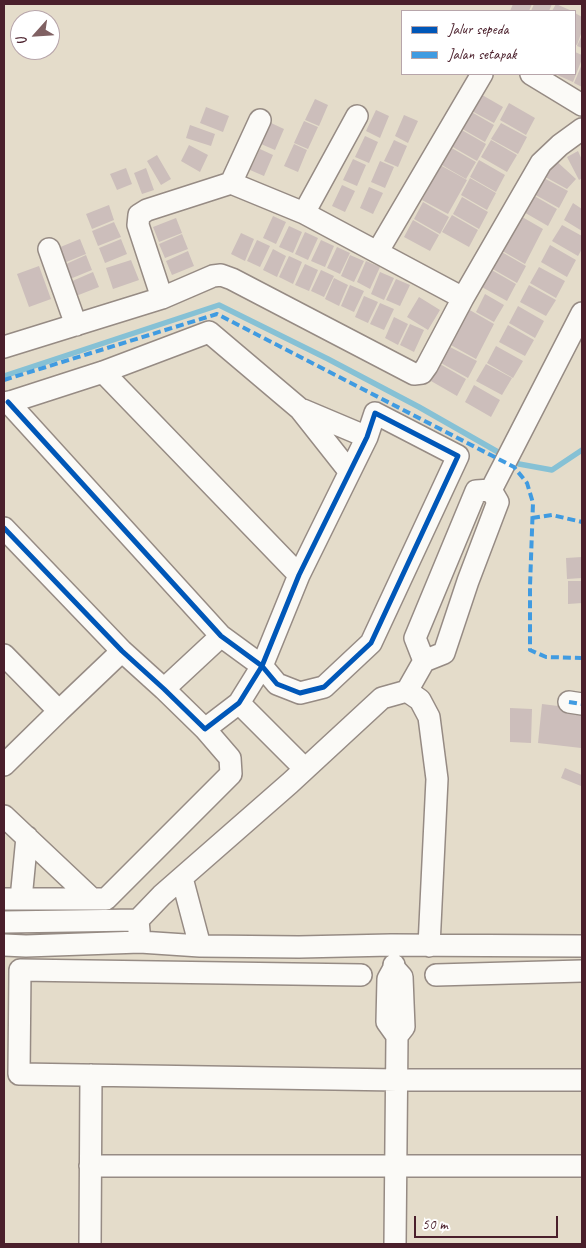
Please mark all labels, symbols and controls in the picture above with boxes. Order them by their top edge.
north arrow [10,10,60,60]
legend [401,10,576,75]
text: Jalur sepeda [448,20,509,39]
text: U [13,35,31,48]
text: Jalan setapak [448,45,517,64]
scale bar [416,1206,560,1238]
text: 50 m [422,1215,448,1234]

